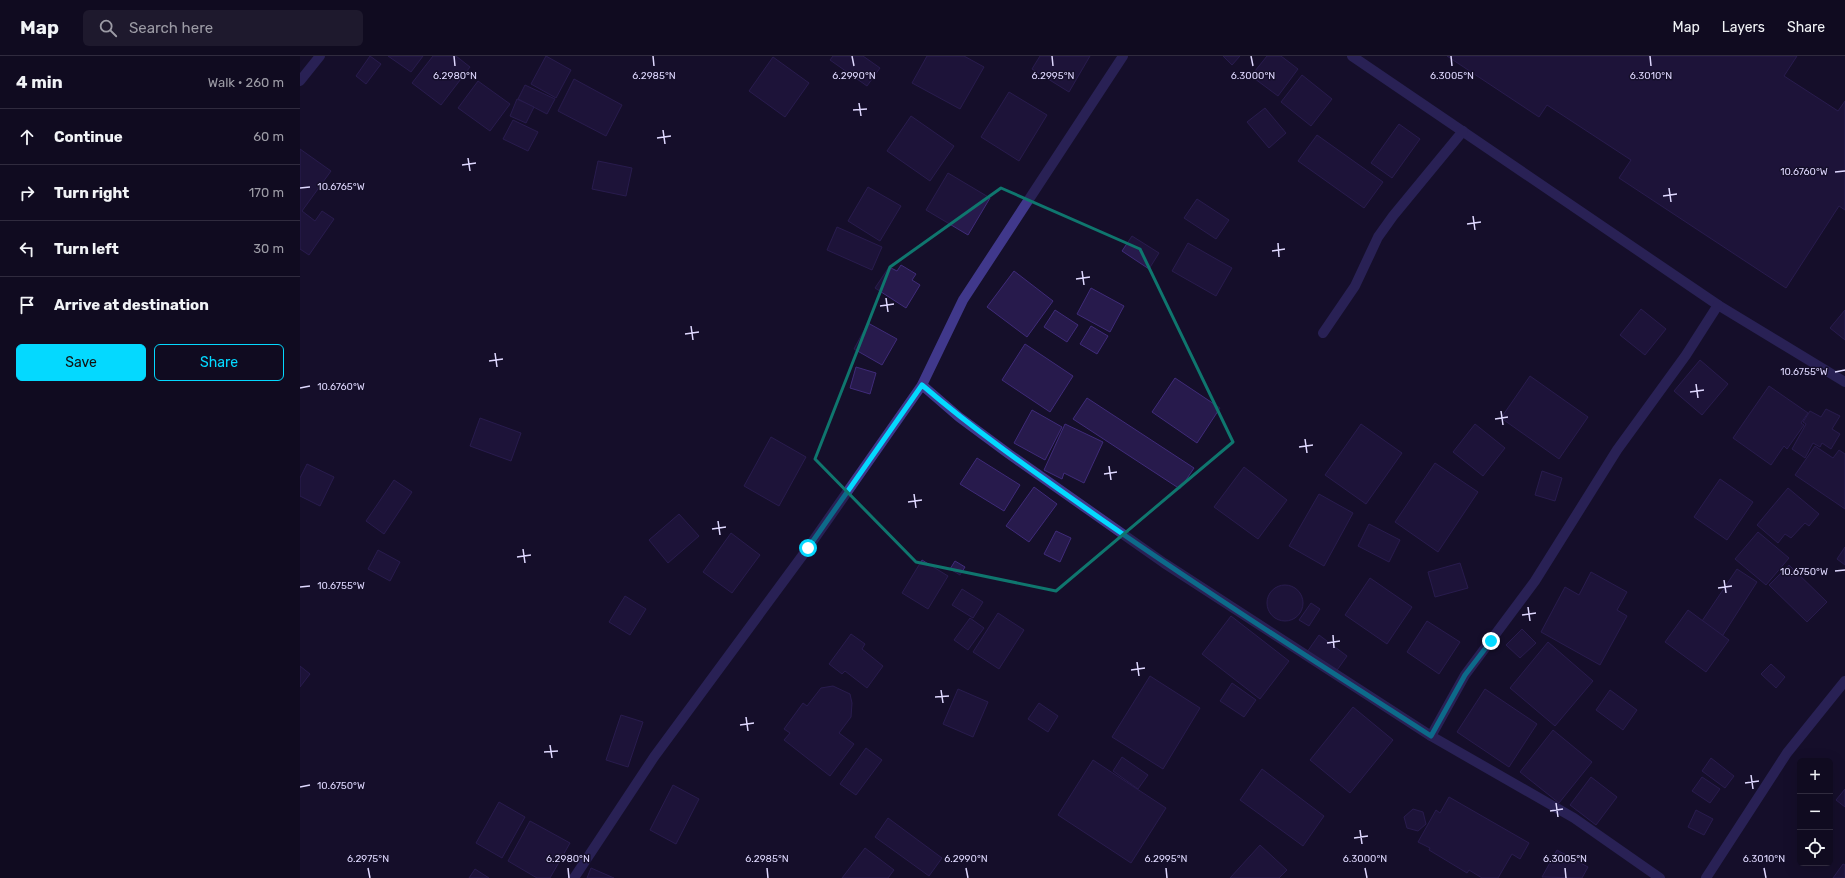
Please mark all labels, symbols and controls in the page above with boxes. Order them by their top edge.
search box [83,10,363,46]
text: Map [20,16,59,39]
icon: search [97,17,119,39]
text: Search here [129,19,213,37]
text: Map [1673,19,1700,36]
text: Layers [1722,19,1765,36]
text: Share [1787,19,1825,36]
text: 6.2980°N [433,70,477,82]
text: 6.2985°N [632,70,676,82]
text: 6.2990°N [832,70,876,82]
text: 6.2995°N [1031,70,1075,82]
text: 6.3000°N [1231,70,1275,82]
text: 6.3005°N [1430,70,1474,82]
text: 6.3010°N [1630,70,1672,82]
text: 4 min [16,72,63,92]
text: Walk · 260 m [208,75,284,90]
icon: ahead [16,126,38,148]
text: Continue [54,128,123,146]
text: 60 m [253,129,284,144]
text: 10.6760°W [1780,166,1828,178]
text: 10.6765°W [317,181,365,193]
icon: right [16,182,38,204]
text: Turn right [54,184,129,202]
text: 170 m [249,185,284,200]
icon: left [16,238,38,260]
text: Turn left [54,240,119,258]
text: 30 m [253,241,284,256]
icon: arrive [16,294,38,316]
text: Arrive at destination [54,296,209,314]
button: Save [16,344,146,381]
button: Share [154,344,284,381]
text: 10.6755°W [1780,366,1828,378]
text: 10.6760°W [317,381,365,393]
route start [799,539,817,557]
text: 10.6750°W [1780,566,1828,578]
text: 10.6755°W [317,580,365,592]
route end [1482,632,1500,650]
map controls [1797,758,1833,866]
button: + [1797,758,1833,794]
text: 10.6750°W [317,780,365,792]
button: − [1797,794,1833,830]
button: locate [1797,830,1833,866]
text: 6.2975°N [347,853,389,865]
text: 6.2980°N [546,853,590,865]
text: 6.2985°N [745,853,789,865]
text: 6.2990°N [944,853,988,865]
text: 6.2995°N [1144,853,1188,865]
text: 6.3000°N [1343,853,1387,865]
text: 6.3005°N [1543,853,1587,865]
text: 6.3010°N [1743,853,1785,865]

